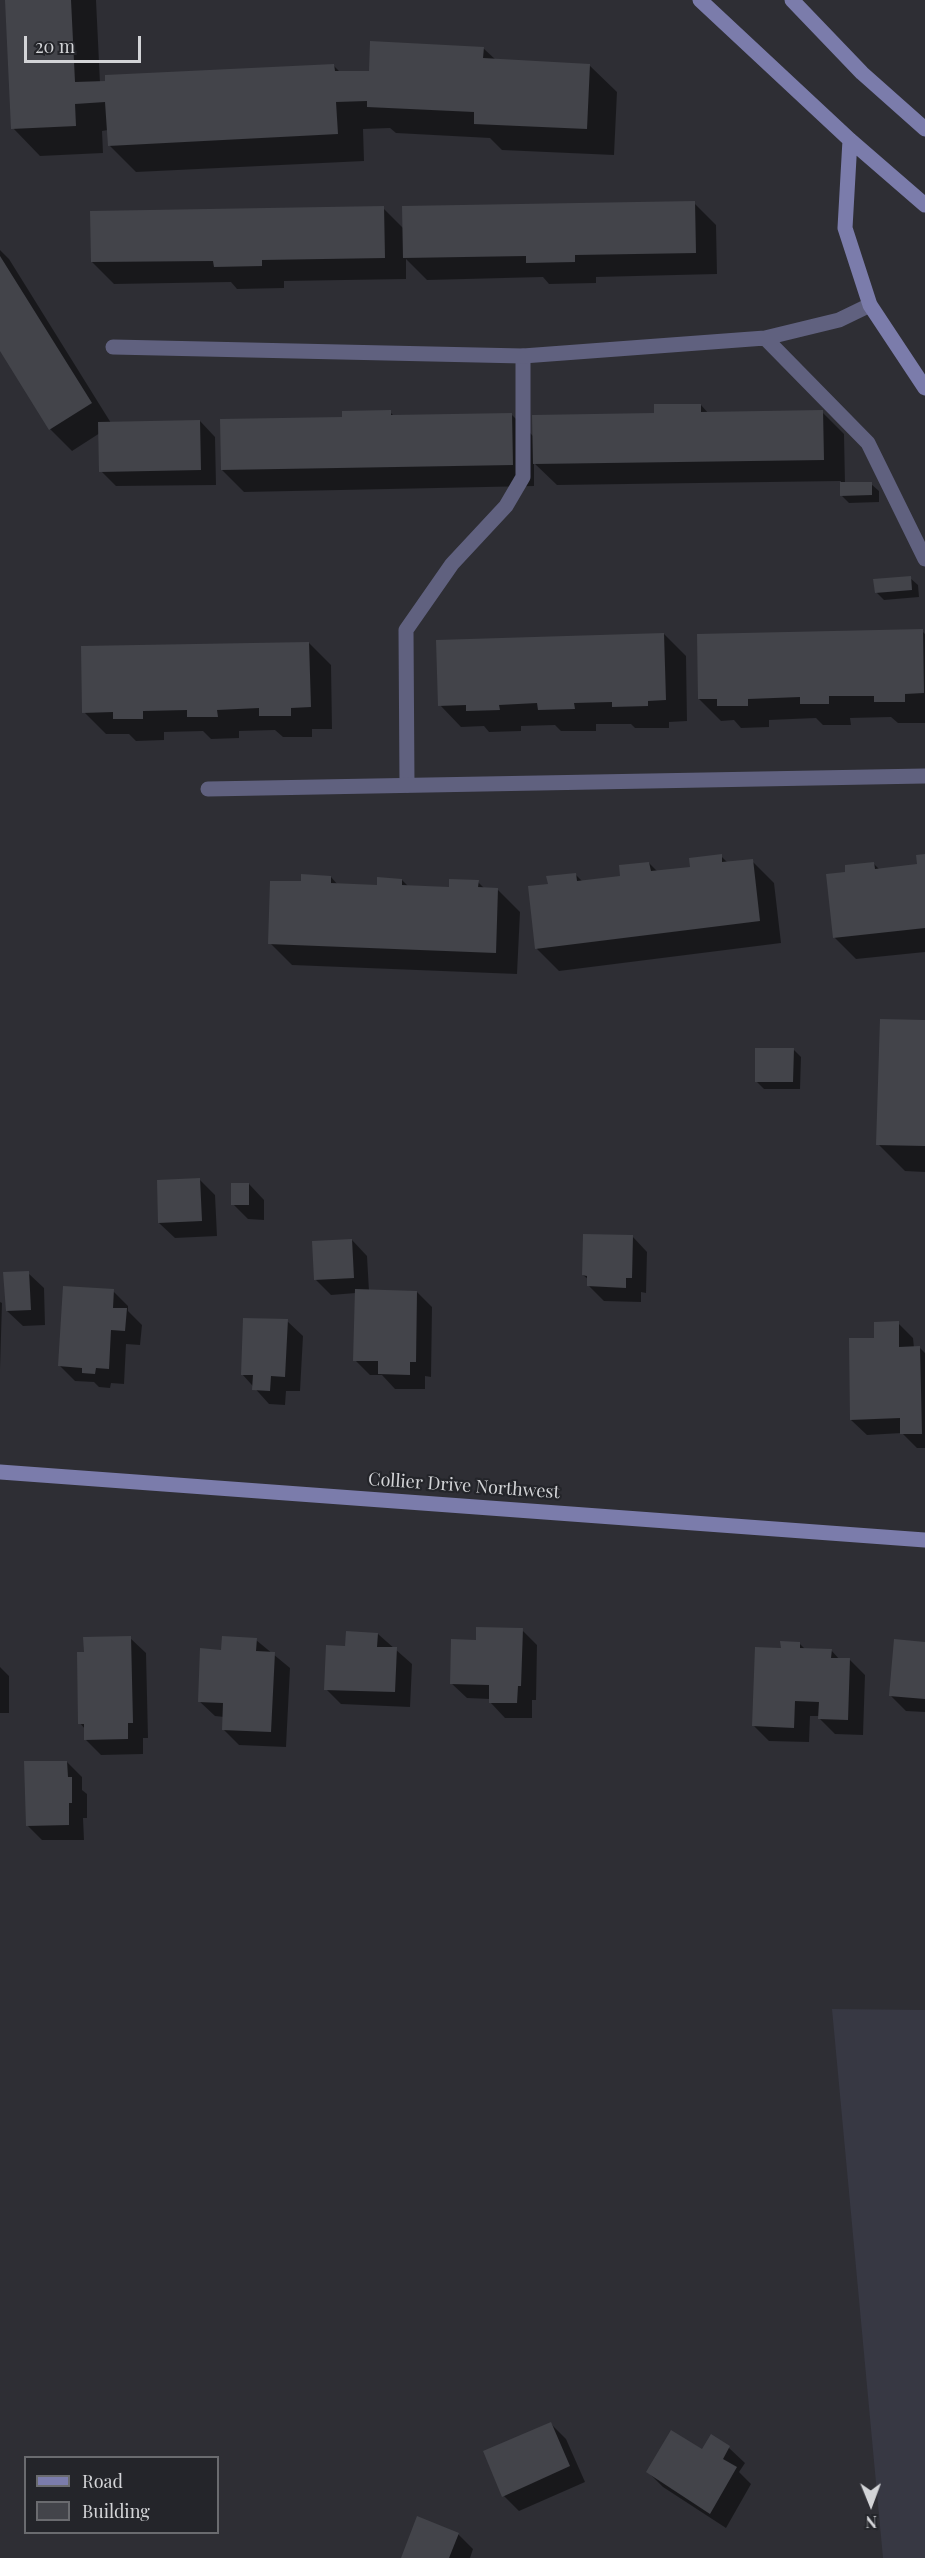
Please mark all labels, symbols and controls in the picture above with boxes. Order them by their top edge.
scale bar [27,24,144,62]
text: 20 m [35,34,75,58]
street label: Collier Drive Northwest [367,1469,561,1503]
legend [24,2456,219,2534]
text: Road [82,2469,123,2493]
north arrow [841,2474,901,2534]
text: Building [82,2499,150,2523]
text: N [865,2512,877,2533]

